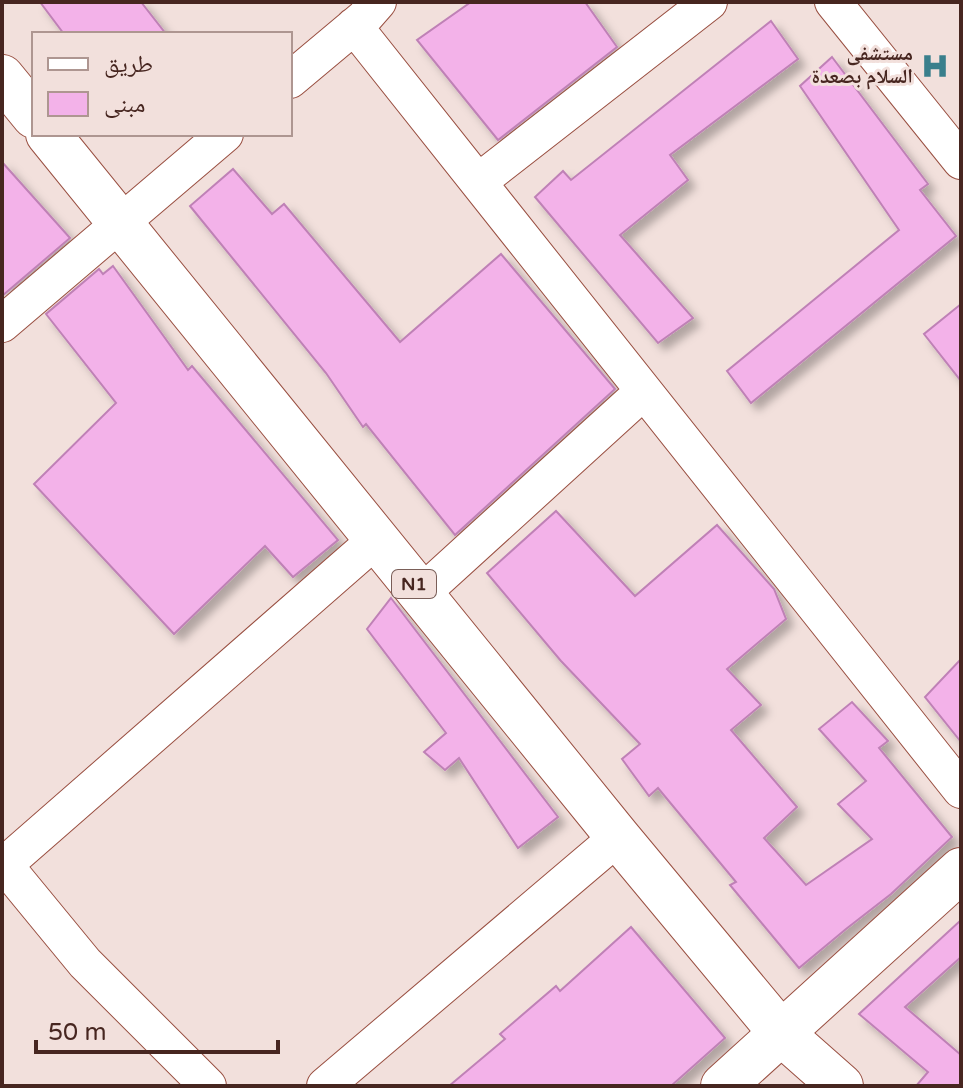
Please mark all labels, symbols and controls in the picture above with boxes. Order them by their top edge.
legend [32,32,292,136]
place label: مستشفى السلام بصعدة [812,42,913,90]
text: طريق [104,50,153,79]
hospital icon: مستشفى السلام بصعدة [920,51,950,81]
text: مبنى [104,90,145,119]
road number: N1 [392,570,436,598]
scale bar [36,1004,278,1054]
text: 50 m [48,1018,106,1047]

